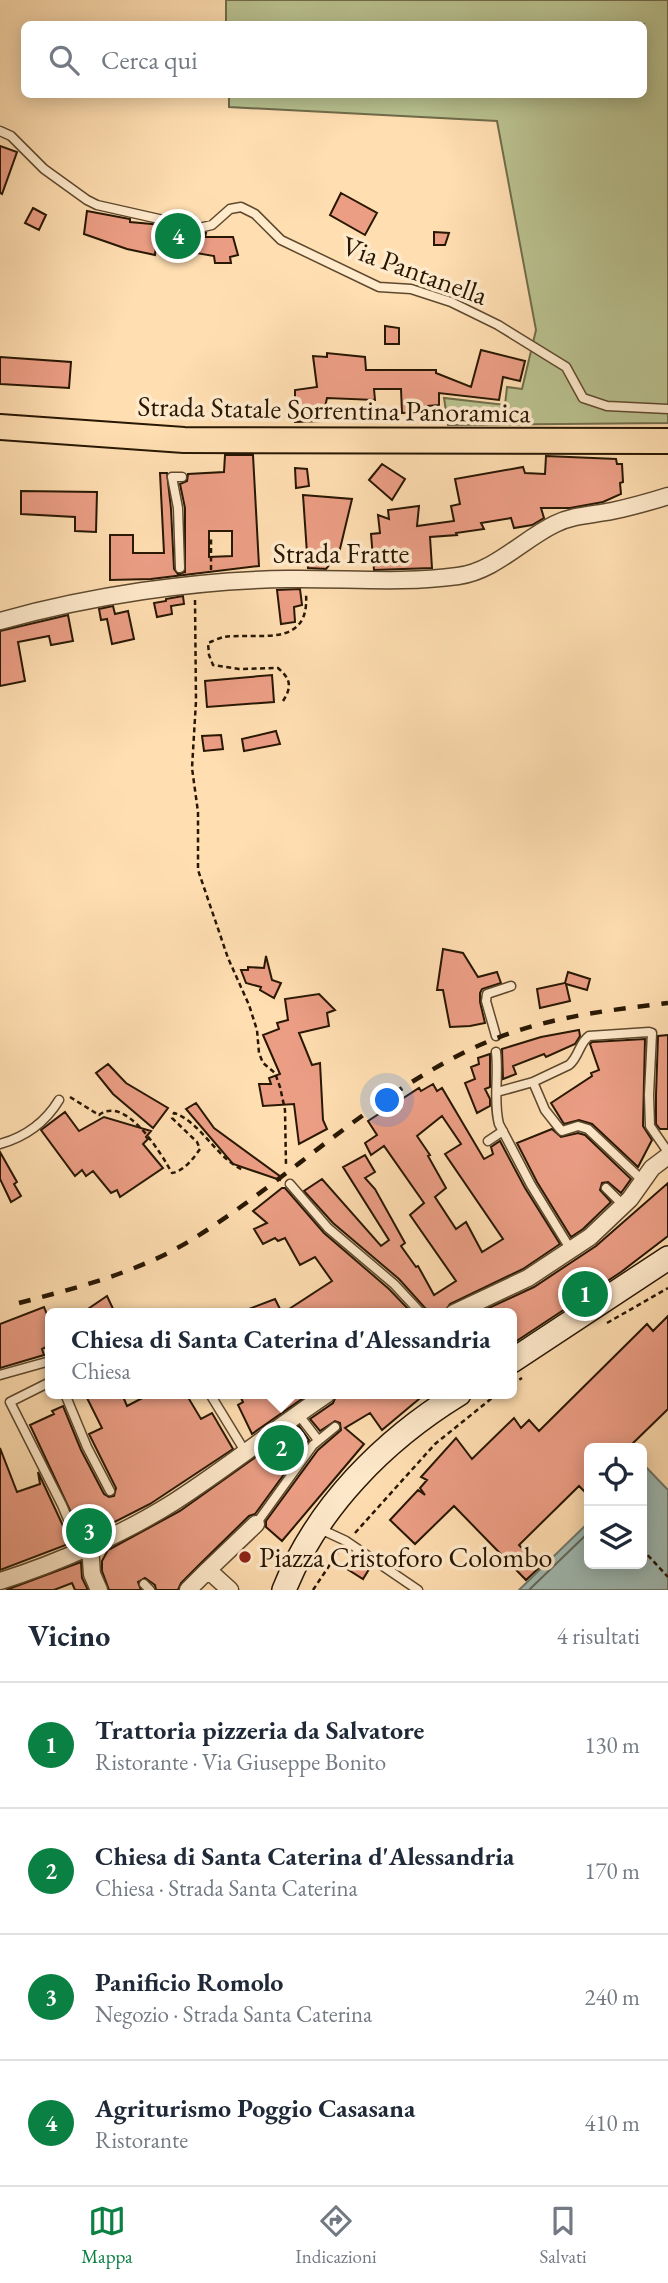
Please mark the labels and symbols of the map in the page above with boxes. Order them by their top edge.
pin: 4 [155,210,201,262]
street label: Via Pantanella [337,227,493,313]
street label: Strada Statale Sorrentina Panoramica [137,388,532,430]
street label: Strada Fratte [273,535,409,571]
your location [370,1083,404,1117]
pin: 1 [562,1268,608,1320]
pin: 2 [258,1422,304,1474]
pin: 3 [66,1505,112,1557]
place label: Piazza Cristoforo Colombo [259,1539,552,1575]
marker: Piazza Cristoforo Colombo [237,1549,253,1565]

